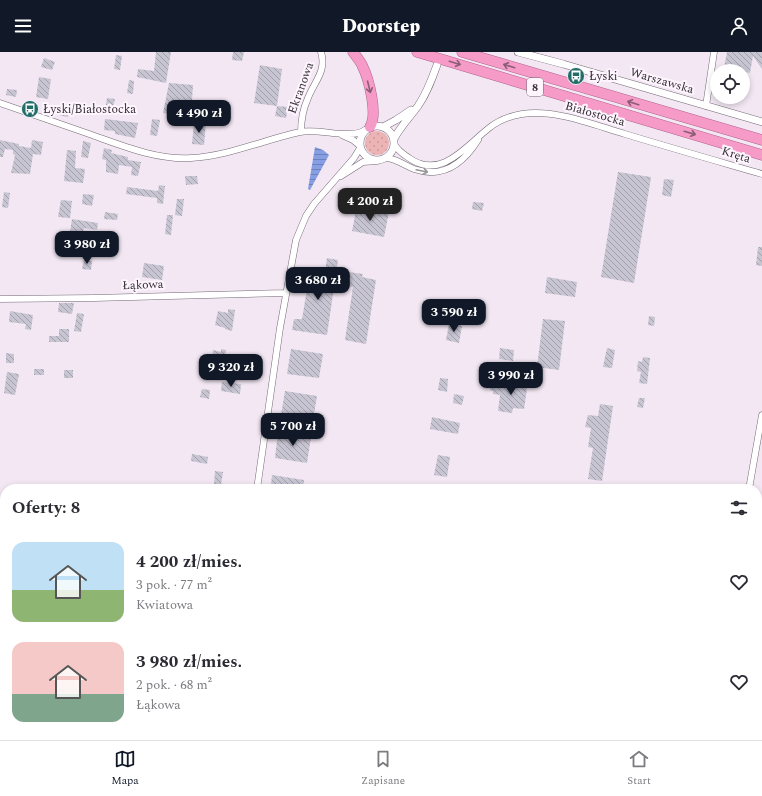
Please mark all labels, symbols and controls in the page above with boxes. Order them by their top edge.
text: Doorstep [342,13,420,40]
icon: menu [12,15,34,37]
icon: person [728,15,750,37]
street label: Ekranowa [283,59,319,116]
one-way arrow [448,60,461,67]
one-way arrow [502,62,515,69]
street label: Warszawska [628,63,696,99]
map controls [710,64,750,104]
button: locate [710,64,750,104]
bus stop icon: Łyski [566,66,586,86]
place label: Łyski [589,67,618,86]
road number: 8 [527,78,543,96]
one-way arrow [365,81,373,94]
street label: Białostocka [563,96,627,132]
bus stop icon: Łyski/Białostocka [20,99,40,119]
one-way arrow [627,99,640,106]
place label: Łyski/Białostocka [43,100,136,119]
pin: 4 490 zł [158,100,240,134]
text: 4 490 zł [176,103,222,123]
one-way arrow [683,130,696,137]
street label: Kręta [719,142,753,168]
one-way arrow [415,167,428,175]
pin: 4 200 zł [329,188,411,222]
text: 4 200 zł [347,191,393,211]
pin: 3 980 zł [46,231,128,265]
text: 3 980 zł [64,234,110,254]
pin: 3 680 zł [277,267,359,301]
text: 3 680 zł [295,270,341,290]
street label: Łąkowa [122,275,164,295]
pin: 3 590 zł [413,299,495,333]
text: 3 590 zł [431,302,477,322]
pin: 9 320 zł [190,354,272,388]
text: 9 320 zł [208,357,254,377]
pin: 3 990 zł [470,362,552,396]
text: 3 990 zł [488,365,534,385]
pin: 5 700 zł [252,413,334,447]
text: 5 700 zł [270,416,316,436]
text: Oferty: 8 [12,495,80,521]
icon: filters [728,497,750,519]
text: 4 200 zł/mies. [136,549,242,575]
icon: home [44,558,92,606]
icon: heart [728,571,750,593]
text: 3 pok. · 77 m² [136,575,212,595]
text: Kwiatowa [136,595,193,615]
text: 3 980 zł/mies. [136,649,242,675]
icon: home [44,658,92,706]
icon: heart [728,671,750,693]
text: 2 pok. · 68 m² [136,675,212,695]
text: Łąkowa [136,695,181,715]
tab: Mapa [111,748,139,789]
tab: Zapisane [361,748,405,789]
tab: Start [627,748,651,789]

